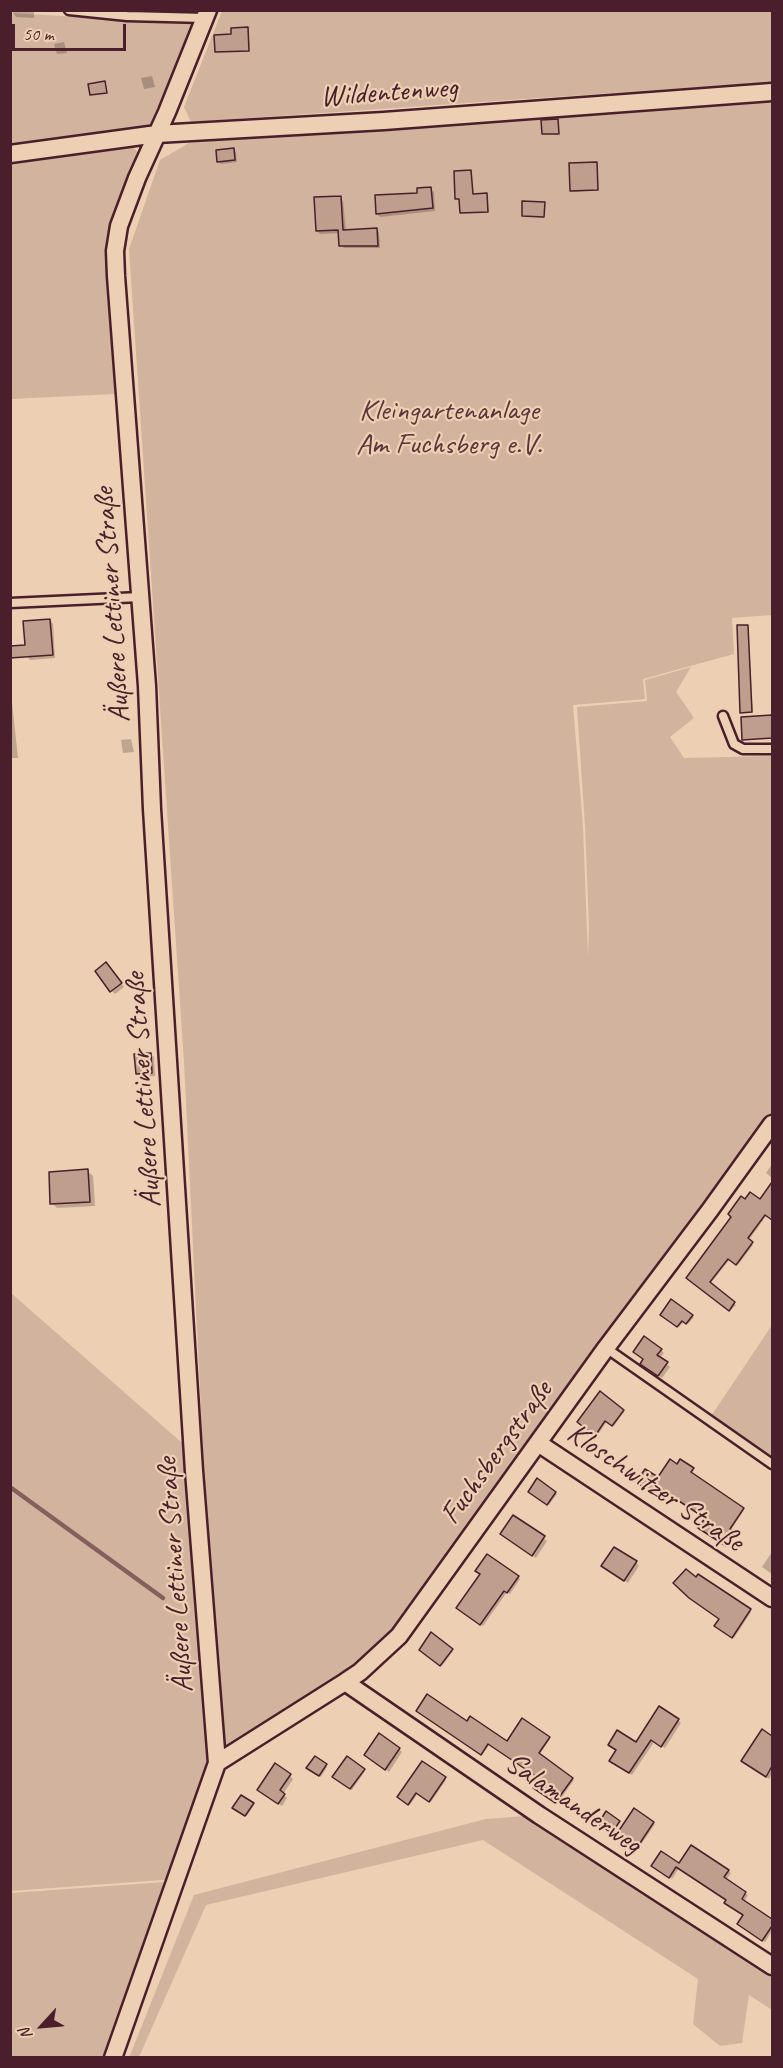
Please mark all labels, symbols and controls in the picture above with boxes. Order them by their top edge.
scale bar [15,12,129,50]
text: 50 m [23,23,54,45]
street label: Wildentenweg [319,70,459,116]
park label: Kleingartenanlage Am Fuchsberg e.V. [356,393,542,464]
street label: Äußere Lettiner Straße [87,486,139,724]
street label: Äußere Lettiner Straße [118,971,170,1209]
street label: Fuchsbergstraße [433,1374,561,1532]
street label: Kloschwitzer Straße [560,1416,750,1560]
street label: Äußere Lettiner Straße [150,1456,202,1694]
street label: Salamanderweg [498,1745,648,1863]
north arrow [12,1996,72,2056]
text: N [15,2025,37,2043]

